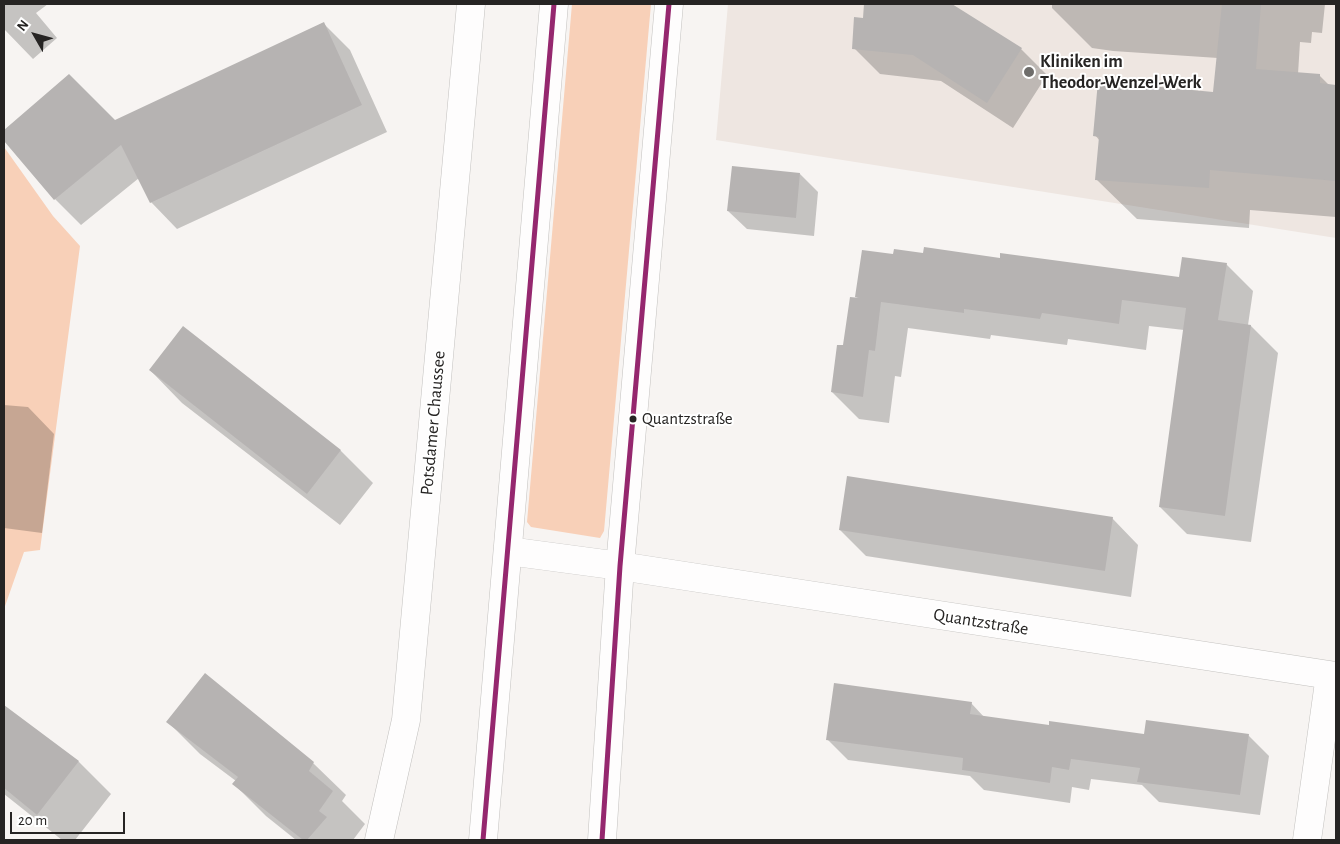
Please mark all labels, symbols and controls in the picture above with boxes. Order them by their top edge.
north arrow [10,10,60,60]
text: N [15,18,32,34]
place label: Kliniken im Theodor-Wenzel-Werk [1040,51,1202,94]
marker: Kliniken im Theodor-Wenzel-Werk [1022,65,1036,79]
street label: Potsdamer Chaussee [416,350,450,496]
place label: Quantzstraße [642,409,733,429]
marker: Quantzstraße [628,414,638,424]
street label: Quantzstraße [932,604,1030,640]
scale bar [12,802,128,834]
text: 20 m [18,813,47,828]

